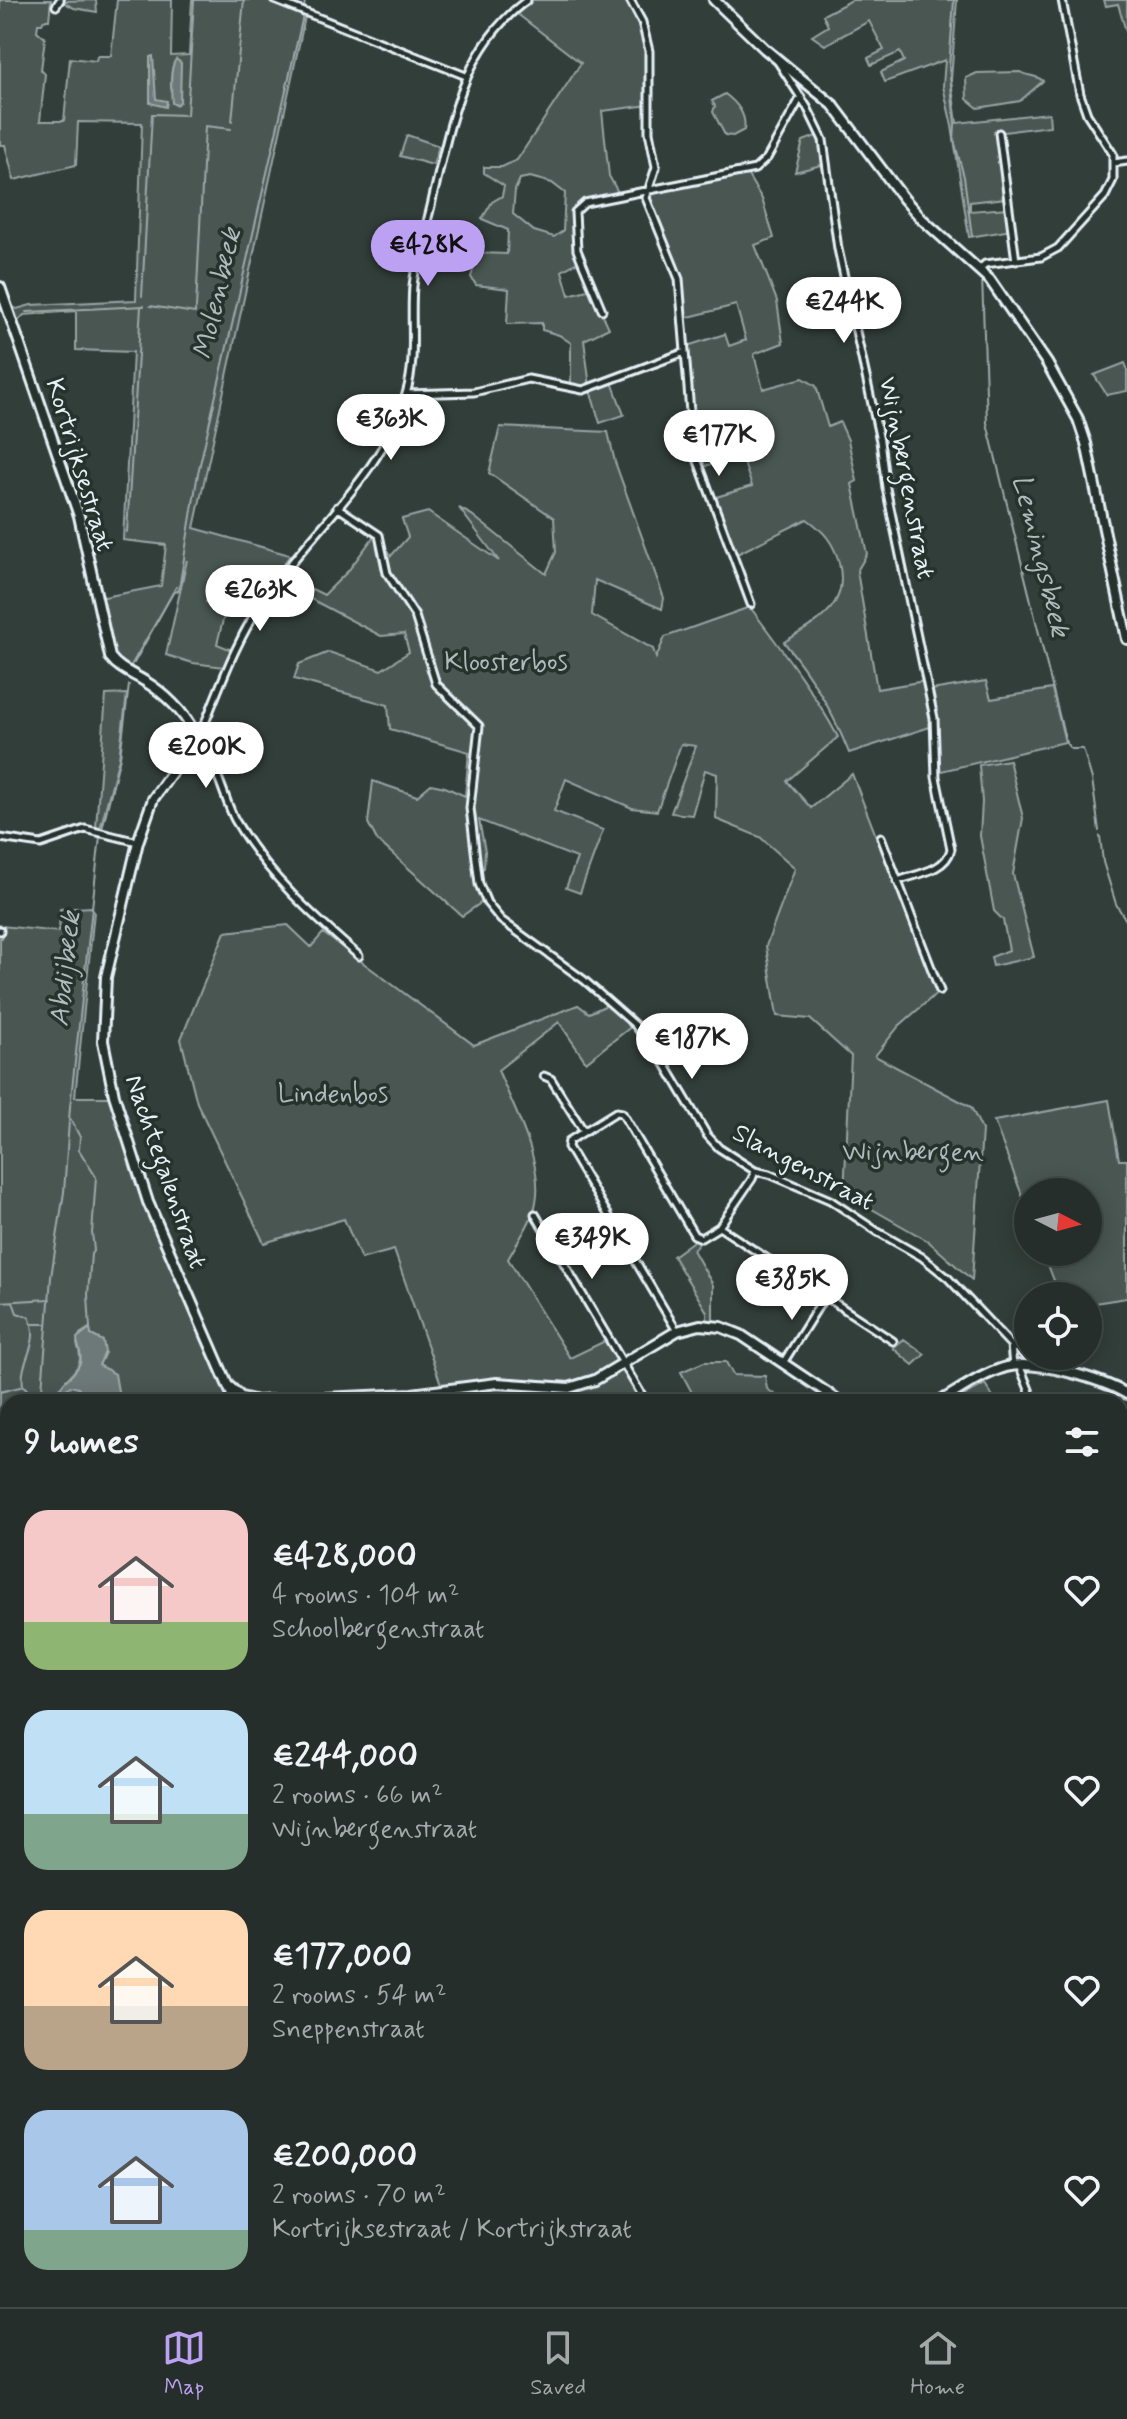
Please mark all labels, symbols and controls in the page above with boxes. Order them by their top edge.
pin: €428K [372,220,484,288]
water label: Molenbeek [185,223,251,363]
text: €428K [389,229,467,263]
pin: €244K [788,277,900,345]
text: €244K [804,286,884,320]
street label: Kortrijksestraat [37,374,121,556]
street label: Wijnbergenstraat [867,374,942,583]
pin: €363K [335,394,447,462]
text: €363K [355,403,427,437]
pin: €177K [663,410,775,478]
text: €177K [682,419,756,453]
water label: Lemingsbeek [1002,471,1078,643]
pin: €263K [204,565,316,633]
text: €263K [223,574,297,608]
park label: Kloosterbos [444,646,568,680]
pin: €200K [150,722,262,790]
text: €200K [167,731,245,765]
water label: Abdijbeek [42,908,91,1028]
pin: €187K [636,1013,748,1081]
text: €187K [654,1022,730,1056]
street label: Nachtegalenstraat [113,1071,214,1274]
park label: Lindenbos [278,1078,388,1112]
street label: Slangenstraat [726,1116,880,1220]
park label: Wijnbergen [842,1136,984,1173]
north arrow [1014,1178,1102,1266]
map controls [1014,1178,1102,1370]
pin: €349K [536,1213,648,1281]
text: €349K [554,1222,630,1256]
pin: €385K [736,1254,848,1322]
text: €385K [754,1263,830,1297]
button: locate [1014,1282,1102,1370]
text: 9 homes [24,1420,139,1465]
icon: filters [1060,1420,1104,1464]
text: €428,000 [272,1534,417,1579]
icon: home [88,1542,184,1638]
icon: heart [1060,1568,1104,1612]
text: 4 rooms · 104 m² [272,1579,459,1613]
text: Schoolbergenstraat [272,1613,485,1647]
text: €244,000 [272,1734,418,1779]
icon: home [88,1742,184,1838]
icon: heart [1060,1768,1104,1812]
text: 2 rooms · 66 m² [272,1779,443,1813]
text: Wijnbergenstraat [272,1813,477,1847]
text: €177,000 [272,1934,412,1979]
icon: home [88,1942,184,2038]
icon: heart [1060,1968,1104,2012]
text: 2 rooms · 54 m² [272,1979,447,2013]
text: Sneppenstraat [272,2013,425,2047]
text: €200,000 [272,2134,417,2179]
icon: home [88,2142,184,2238]
icon: heart [1060,2168,1104,2212]
text: 2 rooms · 70 m² [272,2179,446,2213]
text: Kortrijksestraat / Kortrijkstraat [272,2213,632,2247]
tab: Map [162,2326,206,2402]
tab: Saved [530,2326,586,2402]
tab: Home [910,2326,965,2402]

